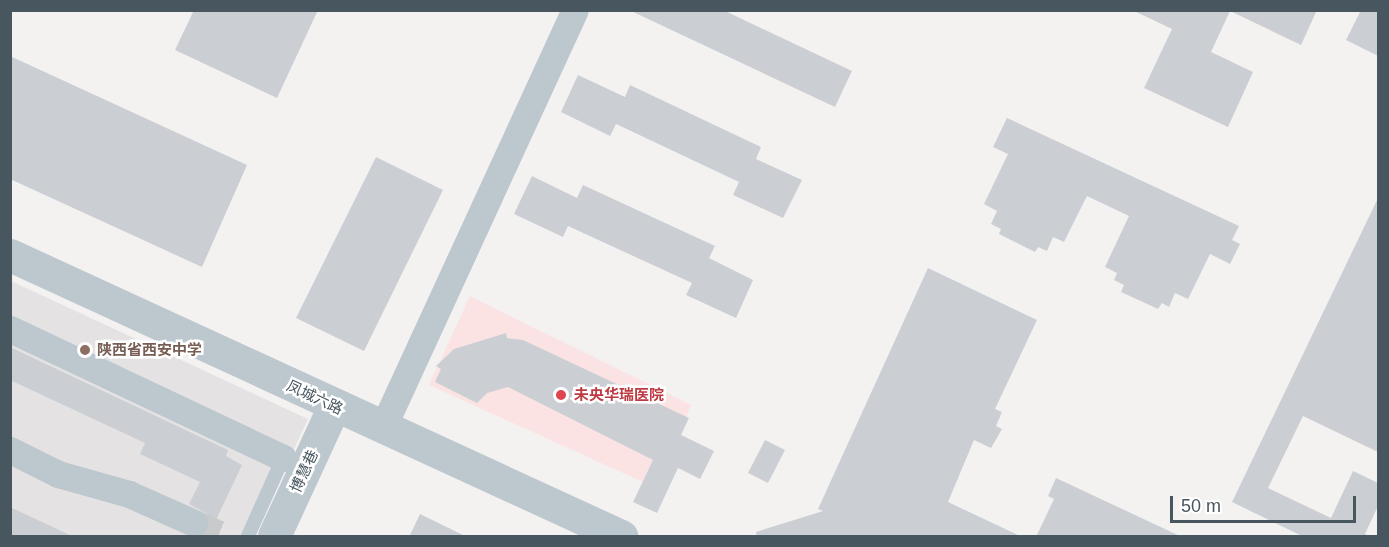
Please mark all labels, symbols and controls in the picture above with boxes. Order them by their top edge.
place label: 陕西省西安中学 [97,341,202,359]
marker: 陕西省西安中学 [78,343,92,357]
street label: 凤城六路 [284,376,346,418]
marker: 未央华瑞医院 [552,386,570,404]
place label: 未央华瑞医院 [574,386,664,404]
street label: 博慧巷 [286,447,322,495]
scale bar [1173,484,1359,522]
text: 50 m [1181,496,1221,516]

